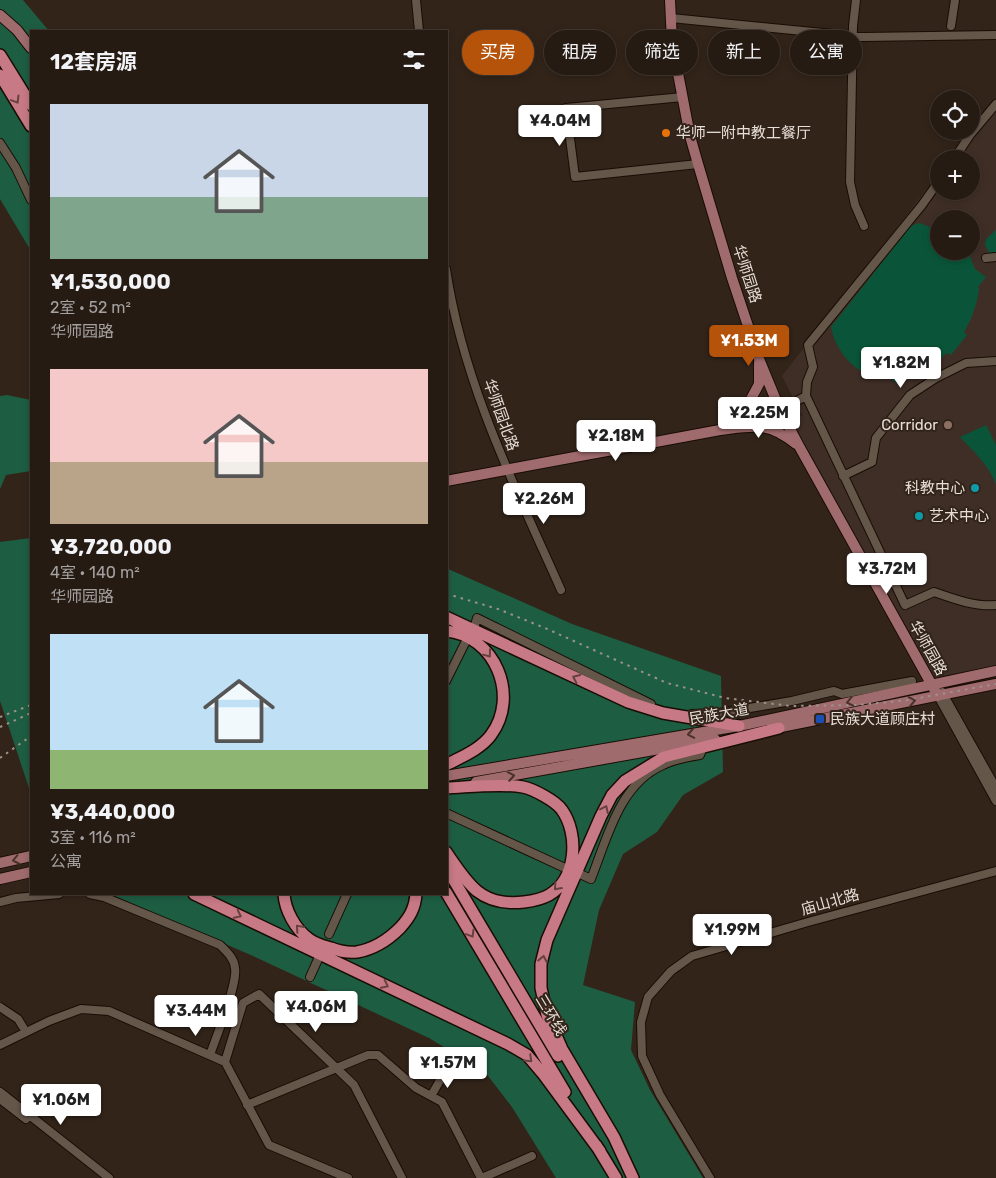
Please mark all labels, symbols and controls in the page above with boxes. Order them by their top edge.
chip: 买房 [462,30,534,75]
chip: 租房 [544,30,616,75]
chip: 筛选 [626,30,698,75]
chip: 新上 [708,30,780,75]
chip: 公寓 [790,30,862,75]
icon: filters [400,46,428,74]
text: 12套房源 [50,49,137,74]
map controls [930,90,980,260]
button: locate [930,90,980,140]
one-way arrow [9,95,19,104]
pin: ¥4.04M [519,104,601,147]
text: ¥4.04M [529,111,591,130]
place label: 华师一附中教工餐厅 [676,124,811,142]
marker: 华师一附中教工餐厅 [660,127,672,139]
icon: home [194,136,284,226]
button: + [930,150,980,200]
button: − [930,210,980,260]
street label: 华师园路 [729,243,765,305]
text: ¥1,530,000 [50,269,171,294]
text: 2室 · 52 m² [50,298,131,317]
text: 华师园路 [50,322,114,341]
pin: ¥1.53M [708,324,790,367]
text: ¥1.53M [720,331,778,350]
pin: ¥1.82M [860,346,942,389]
text: ¥1.82M [872,353,930,372]
street label: 华师园北路 [480,377,522,453]
pin: ¥2.25M [718,396,800,439]
icon: home [194,401,284,491]
text: ¥2.25M [729,403,789,422]
place label: Corridor [881,416,938,434]
marker: Corridor [942,419,954,431]
pin: ¥2.18M [575,420,657,462]
text: ¥2.18M [588,426,644,445]
place label: 科教中心 [905,479,965,497]
pin: ¥2.26M [503,482,585,525]
marker: 科教中心 [969,482,981,494]
text: ¥2.26M [514,489,574,508]
place label: 艺术中心 [929,507,989,525]
marker: 艺术中心 [913,510,925,522]
text: ¥3,720,000 [50,534,172,559]
pin: ¥3.72M [846,552,928,595]
text: ¥3.72M [858,559,916,578]
text: 4室 · 140 m² [50,563,140,582]
text: 华师园路 [50,587,114,606]
street label: 华师园路 [906,617,950,679]
one-way arrow [482,648,491,657]
icon: home [194,666,284,756]
one-way arrow [572,674,581,684]
one-way arrow [908,696,916,706]
one-way arrow [846,697,855,707]
street label: 民族大道 [688,700,750,728]
place label: 民族大道顾庄村 [830,710,935,728]
marker: 民族大道顾庄村 [814,713,826,725]
one-way arrow [686,729,695,739]
one-way arrow [507,771,516,781]
text: ¥3,440,000 [50,799,175,824]
one-way arrow [599,806,609,815]
text: 3室 · 116 m² [50,828,136,847]
text: 公寓 [50,852,82,871]
one-way arrow [11,854,20,865]
one-way arrow [554,881,563,890]
street label: 庙山北路 [799,885,861,919]
one-way arrow [233,909,242,919]
pin: ¥1.99M [691,914,773,956]
text: ¥1.99M [704,920,760,939]
one-way arrow [296,925,305,934]
one-way arrow [465,928,475,937]
one-way arrow [537,955,548,964]
one-way arrow [380,979,389,989]
pin: ¥4.06M [275,990,357,1033]
street label: 三环线 [532,991,570,1039]
pin: ¥3.44M [155,994,237,1037]
text: ¥4.06M [286,997,346,1016]
text: ¥3.44M [165,1001,227,1020]
pin: ¥1.57M [407,1046,489,1089]
text: ¥1.57M [420,1053,476,1072]
one-way arrow [523,1053,532,1062]
pin: ¥1.06M [20,1084,102,1126]
text: ¥1.06M [32,1090,90,1109]

